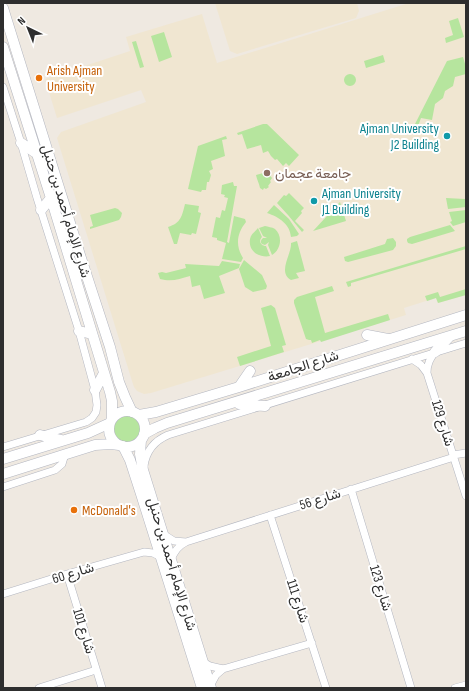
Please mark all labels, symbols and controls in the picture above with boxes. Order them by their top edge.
north arrow [8,8,48,48]
text: N [15,14,28,28]
place label: Arish Ajman University [46,62,102,95]
marker: Arish Ajman University [34,73,44,83]
place label: Ajman University J2 Building [359,120,440,153]
marker: Ajman University J2 Building [442,131,452,141]
street label: شارع الإمام أحمد بن حنبل [36,142,94,280]
place label: جامعة عجمان [275,165,351,182]
marker: جامعة عجمان [262,168,272,178]
place label: Ajman University J1 Building [321,185,402,218]
marker: Ajman University J1 Building [309,196,319,206]
street label: شارع الجامعة [265,347,341,387]
street label: شارع 129 [426,398,458,449]
street label: شارع 56 [297,484,343,515]
street label: شارع الإمام أحمد بن حنبل [142,495,200,633]
place label: McDonald's [82,502,136,519]
marker: McDonald's [69,505,79,515]
street label: شارع 60 [50,559,97,589]
street label: شارع 123 [364,563,396,614]
street label: شارع 111 [281,577,313,626]
street label: شارع 101 [67,606,99,656]

